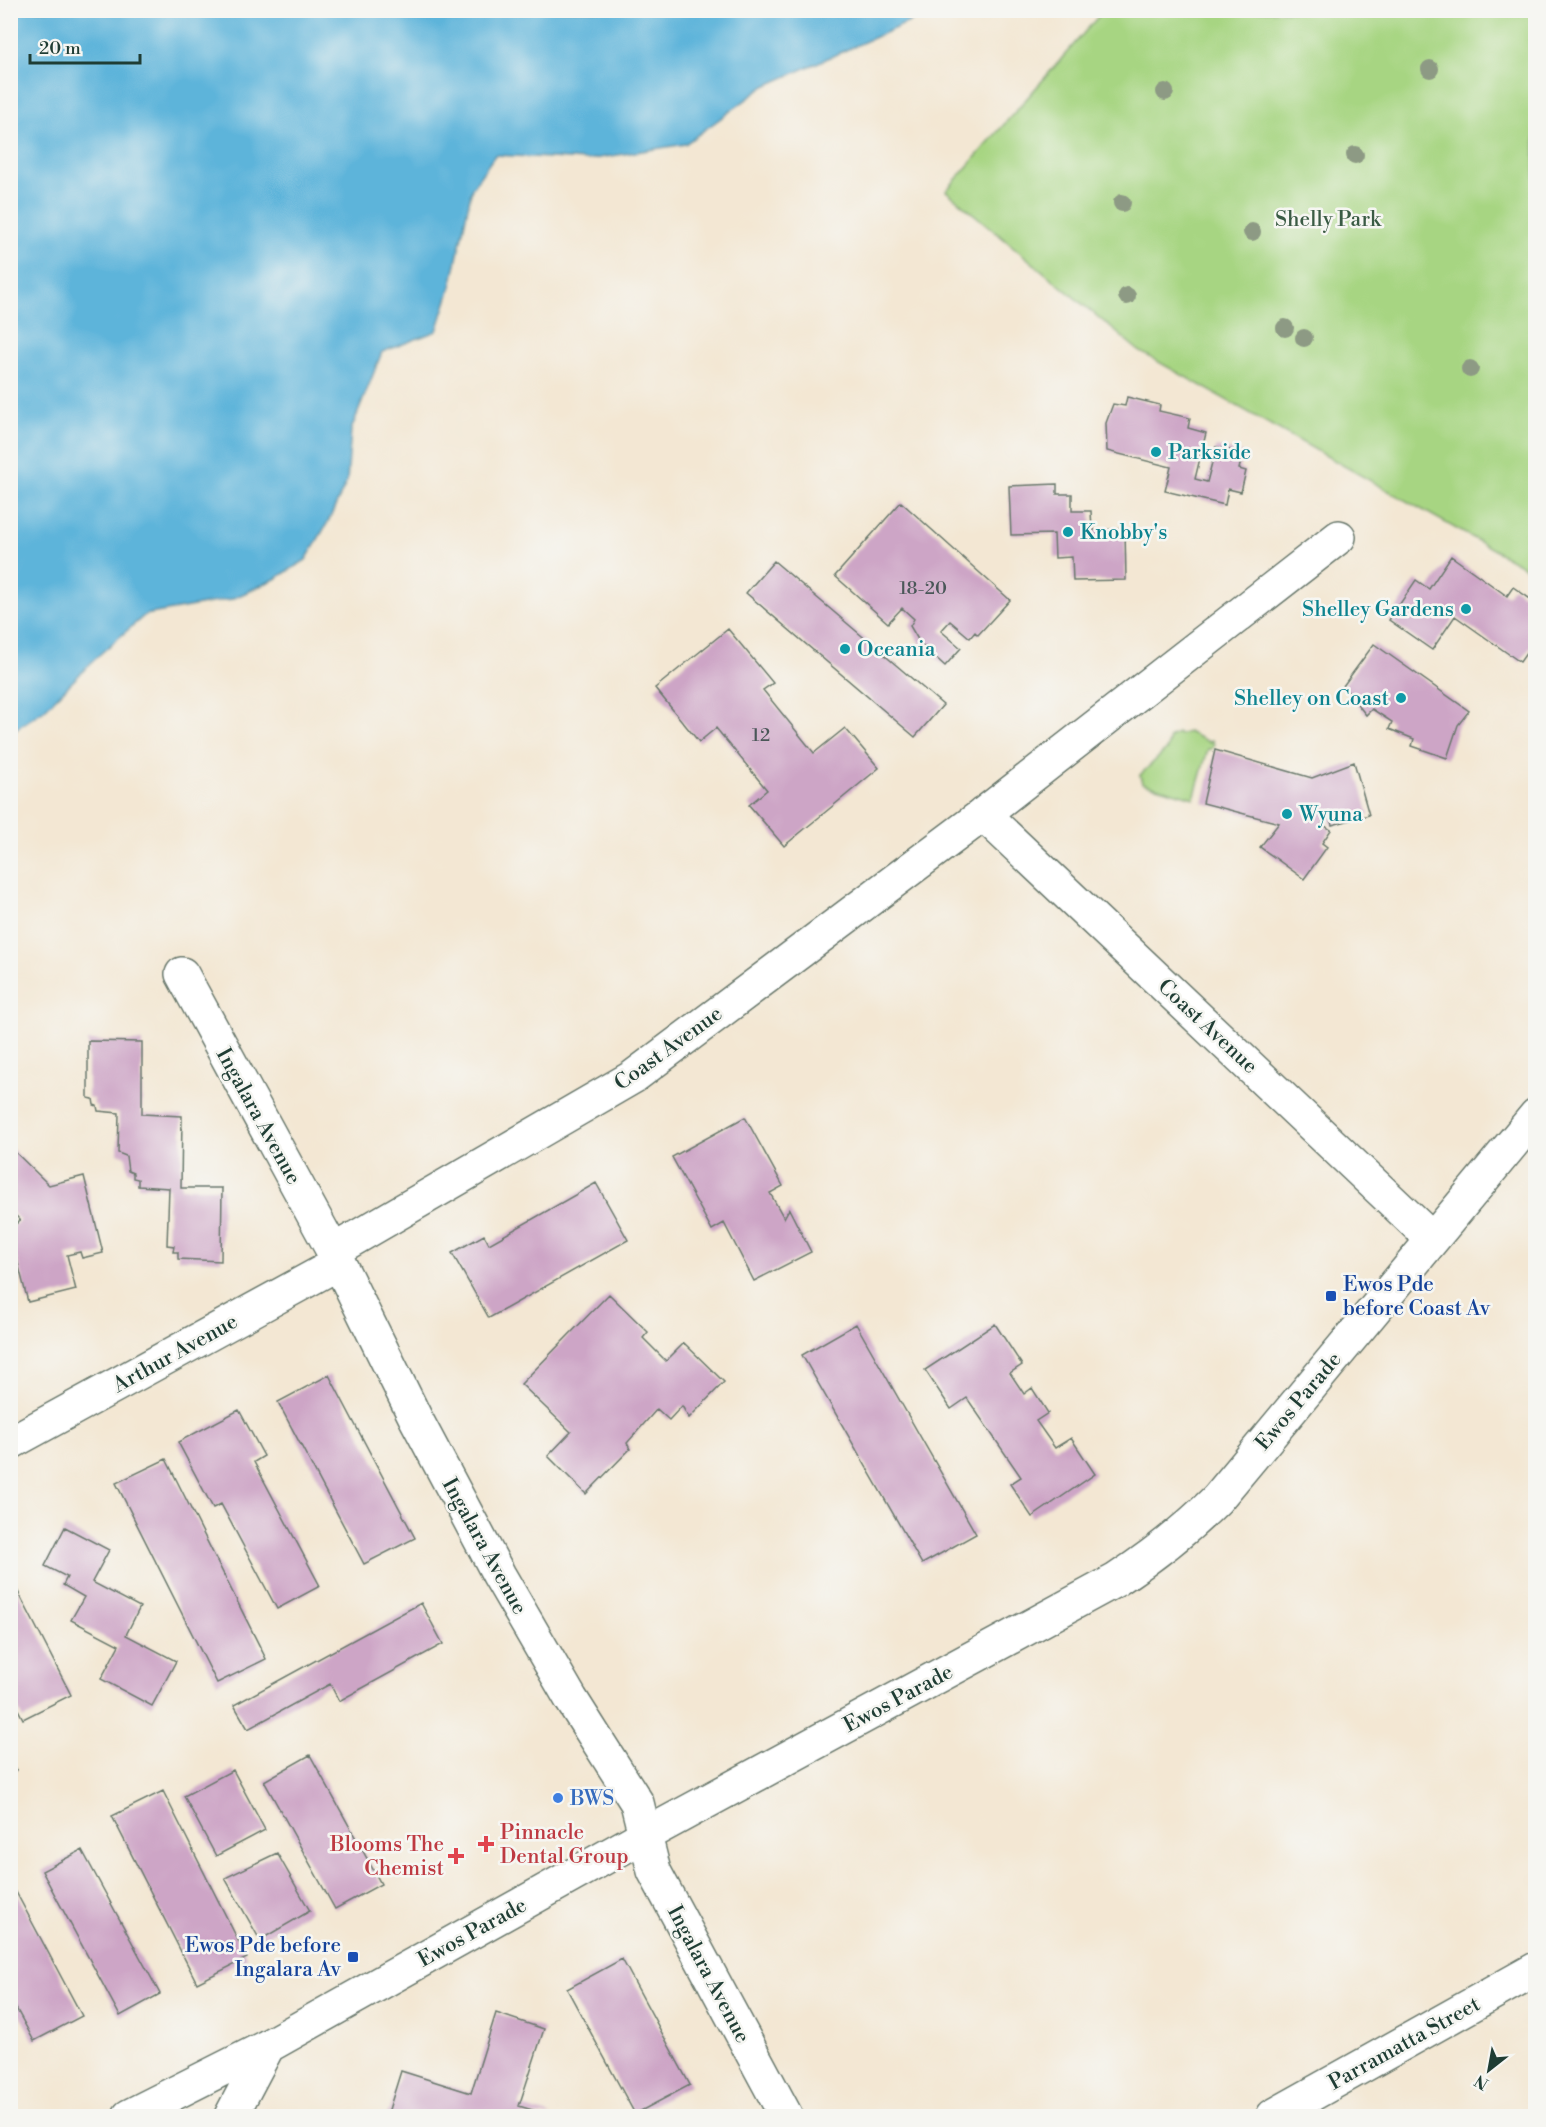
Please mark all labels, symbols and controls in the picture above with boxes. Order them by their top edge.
scale bar [30,27,140,65]
text: 20 m [39,37,81,60]
park label: Shelly Park [1275,207,1382,233]
place label: Parkside [1168,440,1251,466]
marker: Parkside [1149,445,1163,459]
place label: Knobby's [1080,520,1167,546]
marker: Knobby's [1061,525,1075,539]
house number: 18-20 [899,577,947,600]
place label: Shelley Gardens [1302,597,1454,623]
marker: Shelley Gardens [1459,602,1473,616]
place label: Oceania [857,637,936,663]
marker: Oceania [838,642,852,656]
place label: Shelley on Coast [1234,686,1390,712]
marker: Shelley on Coast [1394,691,1408,705]
house number: 12 [752,724,770,747]
place label: Wyuna [1298,802,1363,828]
marker: Wyuna [1280,807,1294,821]
street label: Coast Avenue [1152,974,1263,1080]
street label: Coast Avenue [609,1001,728,1097]
street label: Ingalara Avenue [210,1044,306,1189]
place label: Ewos Pde before Coast Av [1343,1272,1491,1322]
marker: Ewos Pde before Coast Av [1324,1289,1338,1303]
street label: Arthur Avenue [108,1309,243,1399]
street label: Ewos Parade [1250,1347,1347,1456]
street label: Ingalara Avenue [436,1474,532,1619]
street label: Ewos Parade [839,1659,958,1739]
place label: BWS [569,1786,614,1812]
marker: BWS [551,1791,565,1805]
place label: Pinnacle Dental Group [500,1820,629,1870]
place label: Blooms The Chemist [329,1832,445,1882]
marker: Pinnacle Dental Group [477,1835,495,1853]
marker: Blooms The Chemist [449,1849,463,1863]
street label: Ewos Parade [414,1892,531,1973]
street label: Ingalara Avenue [661,1901,755,2048]
place label: Ewos Pde before Ingalara Av [185,1933,342,1983]
marker: Ewos Pde before Ingalara Av [346,1950,360,1964]
street label: Parramatta Street [1324,1991,1485,2096]
north arrow [1459,2040,1519,2100]
text: N [1471,2070,1492,2094]

